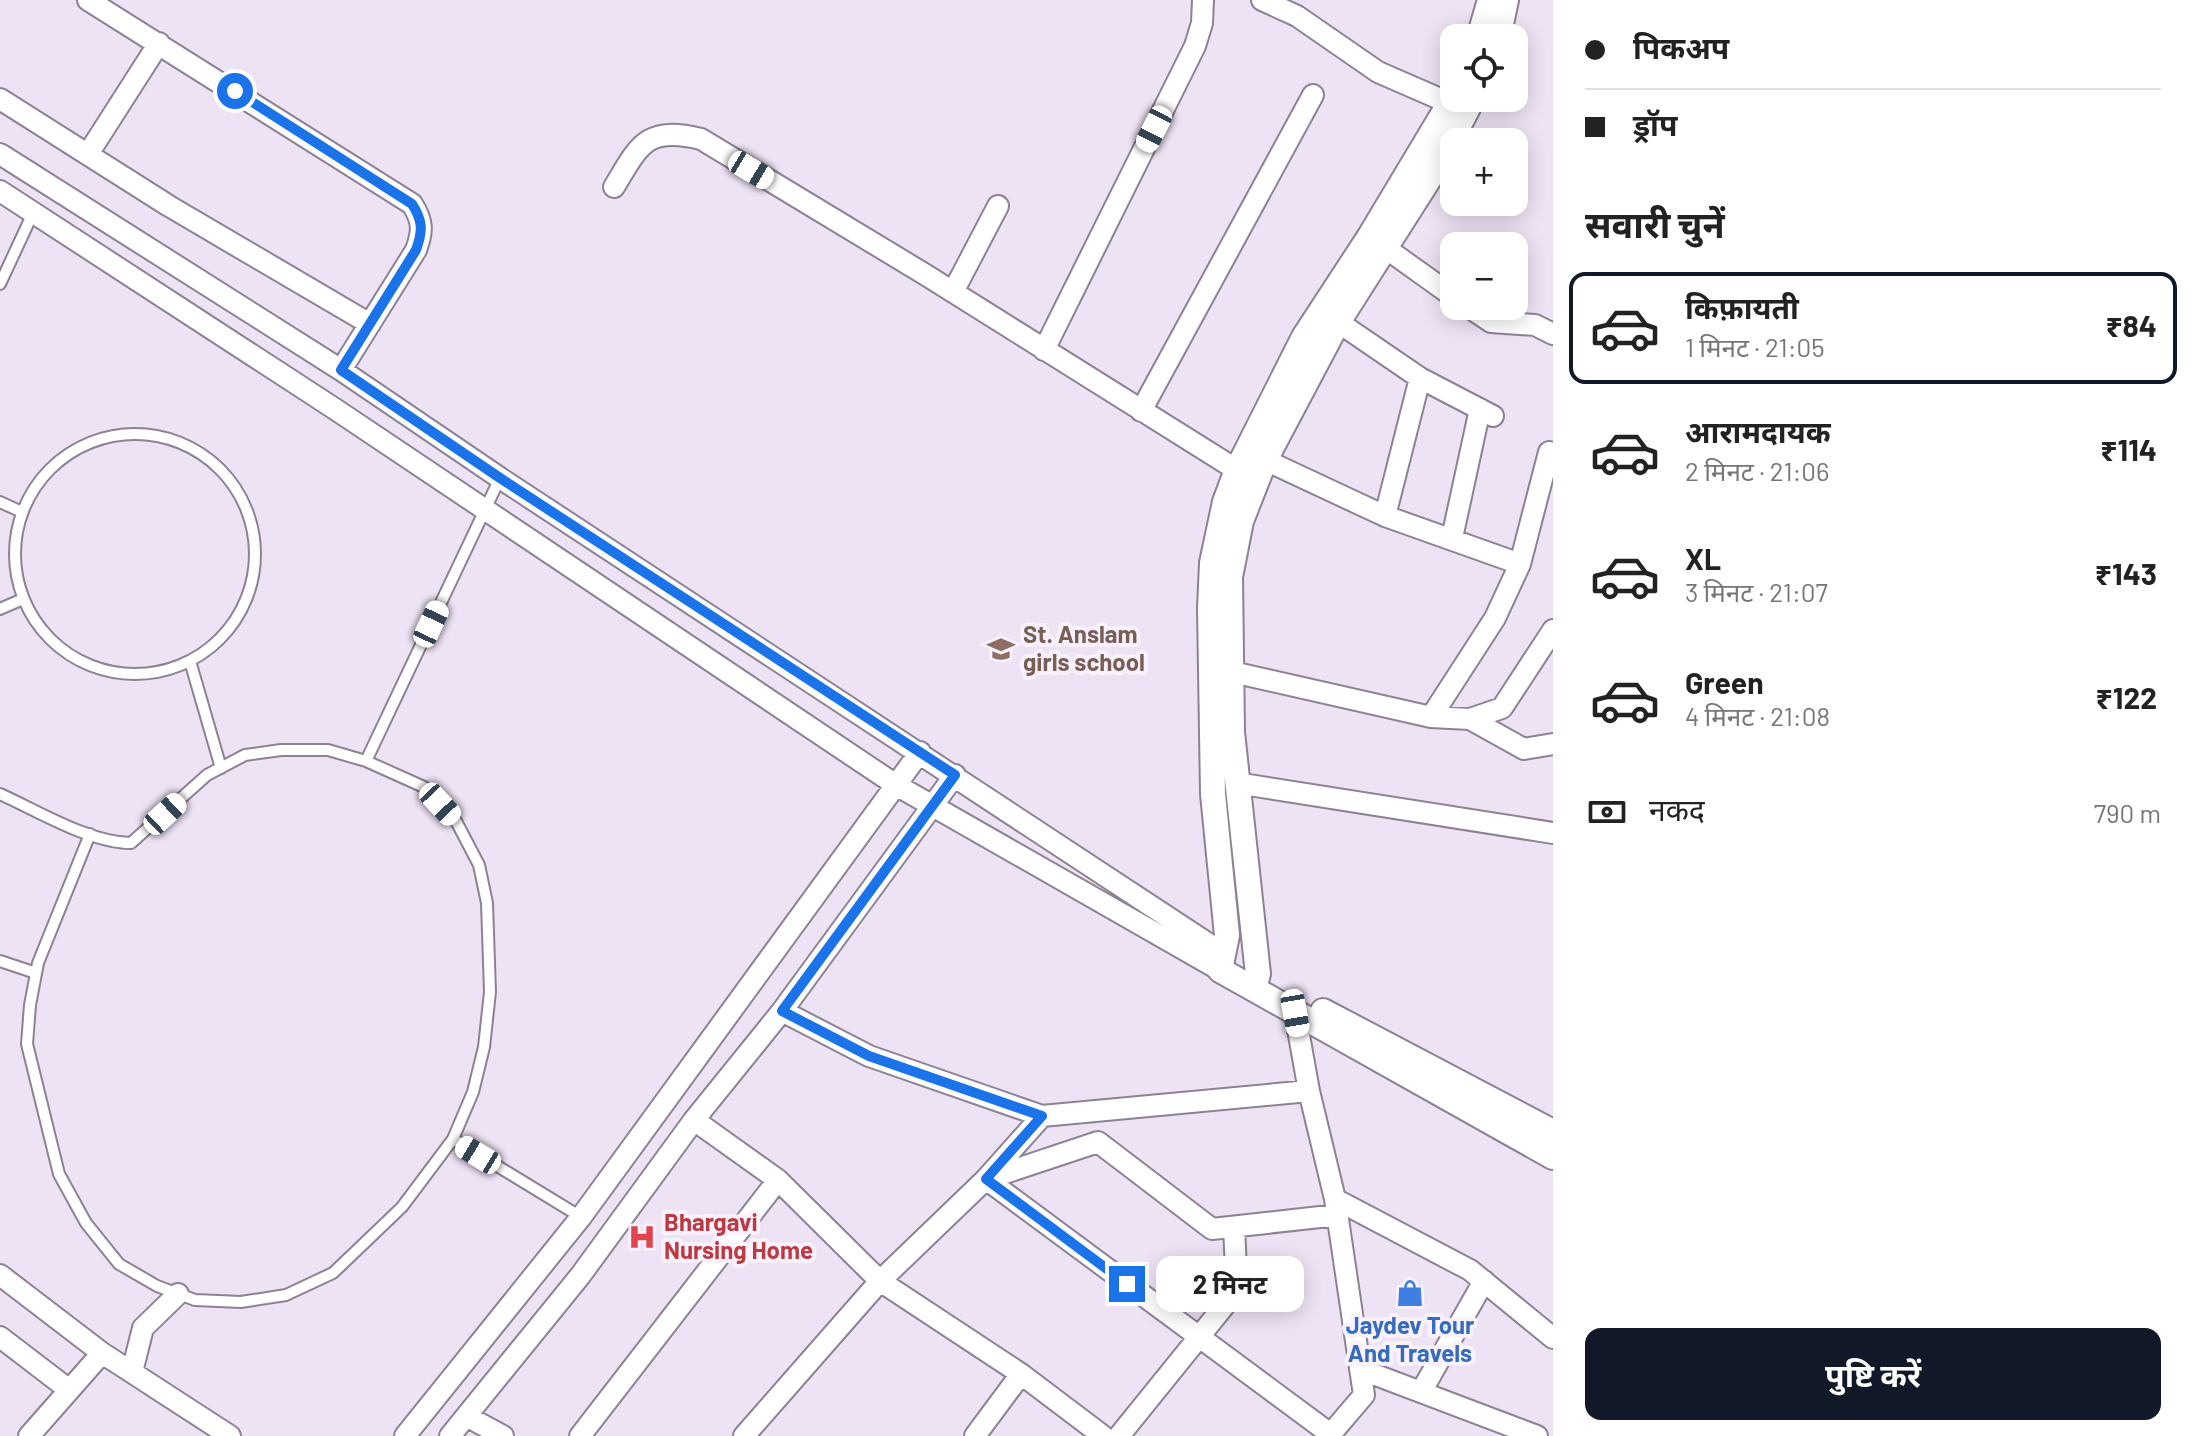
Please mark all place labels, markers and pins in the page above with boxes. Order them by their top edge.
place label: St. Anslam girls school [1023,619,1145,676]
school or university icon: St. Anslam girls school [986,634,1016,664]
place label: Bhargavi Nursing Home [664,1207,813,1264]
hospital icon: Bhargavi Nursing Home [627,1222,657,1252]
shop icon: Jaydev Tour And Travels [1395,1278,1425,1308]
place label: Jaydev Tour And Travels [1346,1310,1474,1367]

